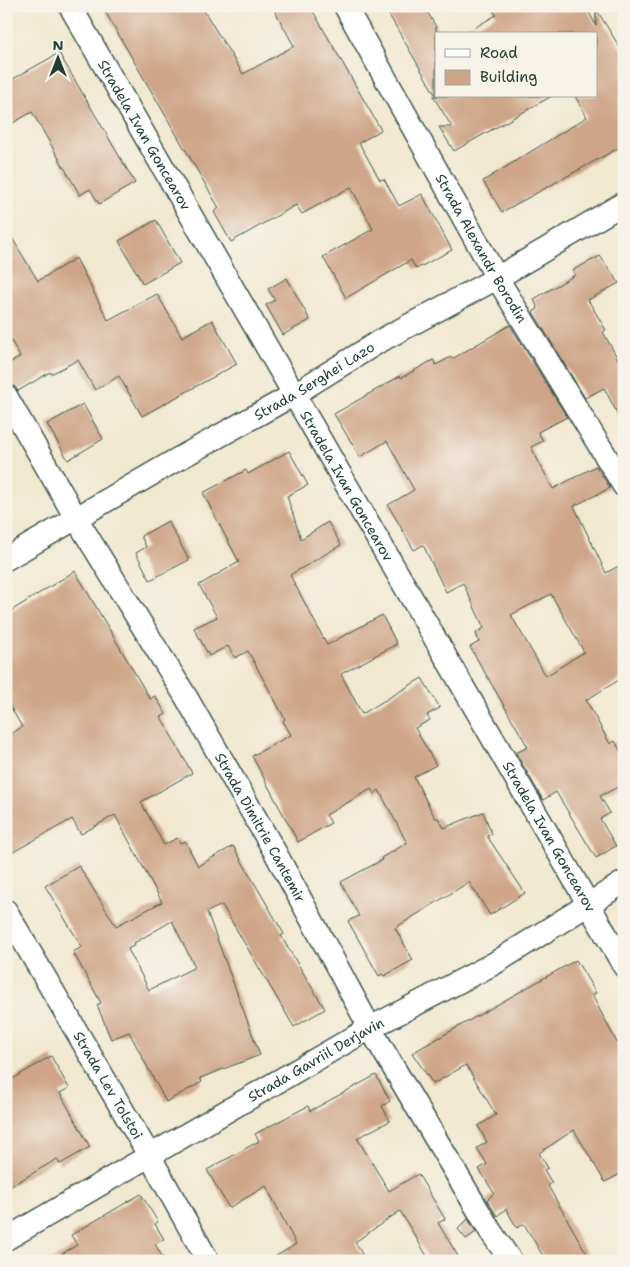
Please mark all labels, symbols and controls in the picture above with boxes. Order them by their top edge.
north arrow [32,32,82,82]
legend [435,32,598,98]
text: N [52,36,64,54]
text: Road [480,43,518,63]
street label: Stradela Ivan Goncearov [94,56,195,214]
text: Building [480,67,537,87]
street label: Strada Alexandr Borodin [431,170,531,327]
street label: Strada Serghei Lazo [251,338,378,424]
street label: Stradela Ivan Goncearov [296,407,398,565]
street label: Strada Dimitrie Cantemir [211,749,310,906]
street label: Stradela Ivan Goncearov [499,758,600,915]
street label: Strada Gavriil Derjavin [244,1013,387,1106]
street label: Strada Lev Tolstoi [69,1028,147,1143]

